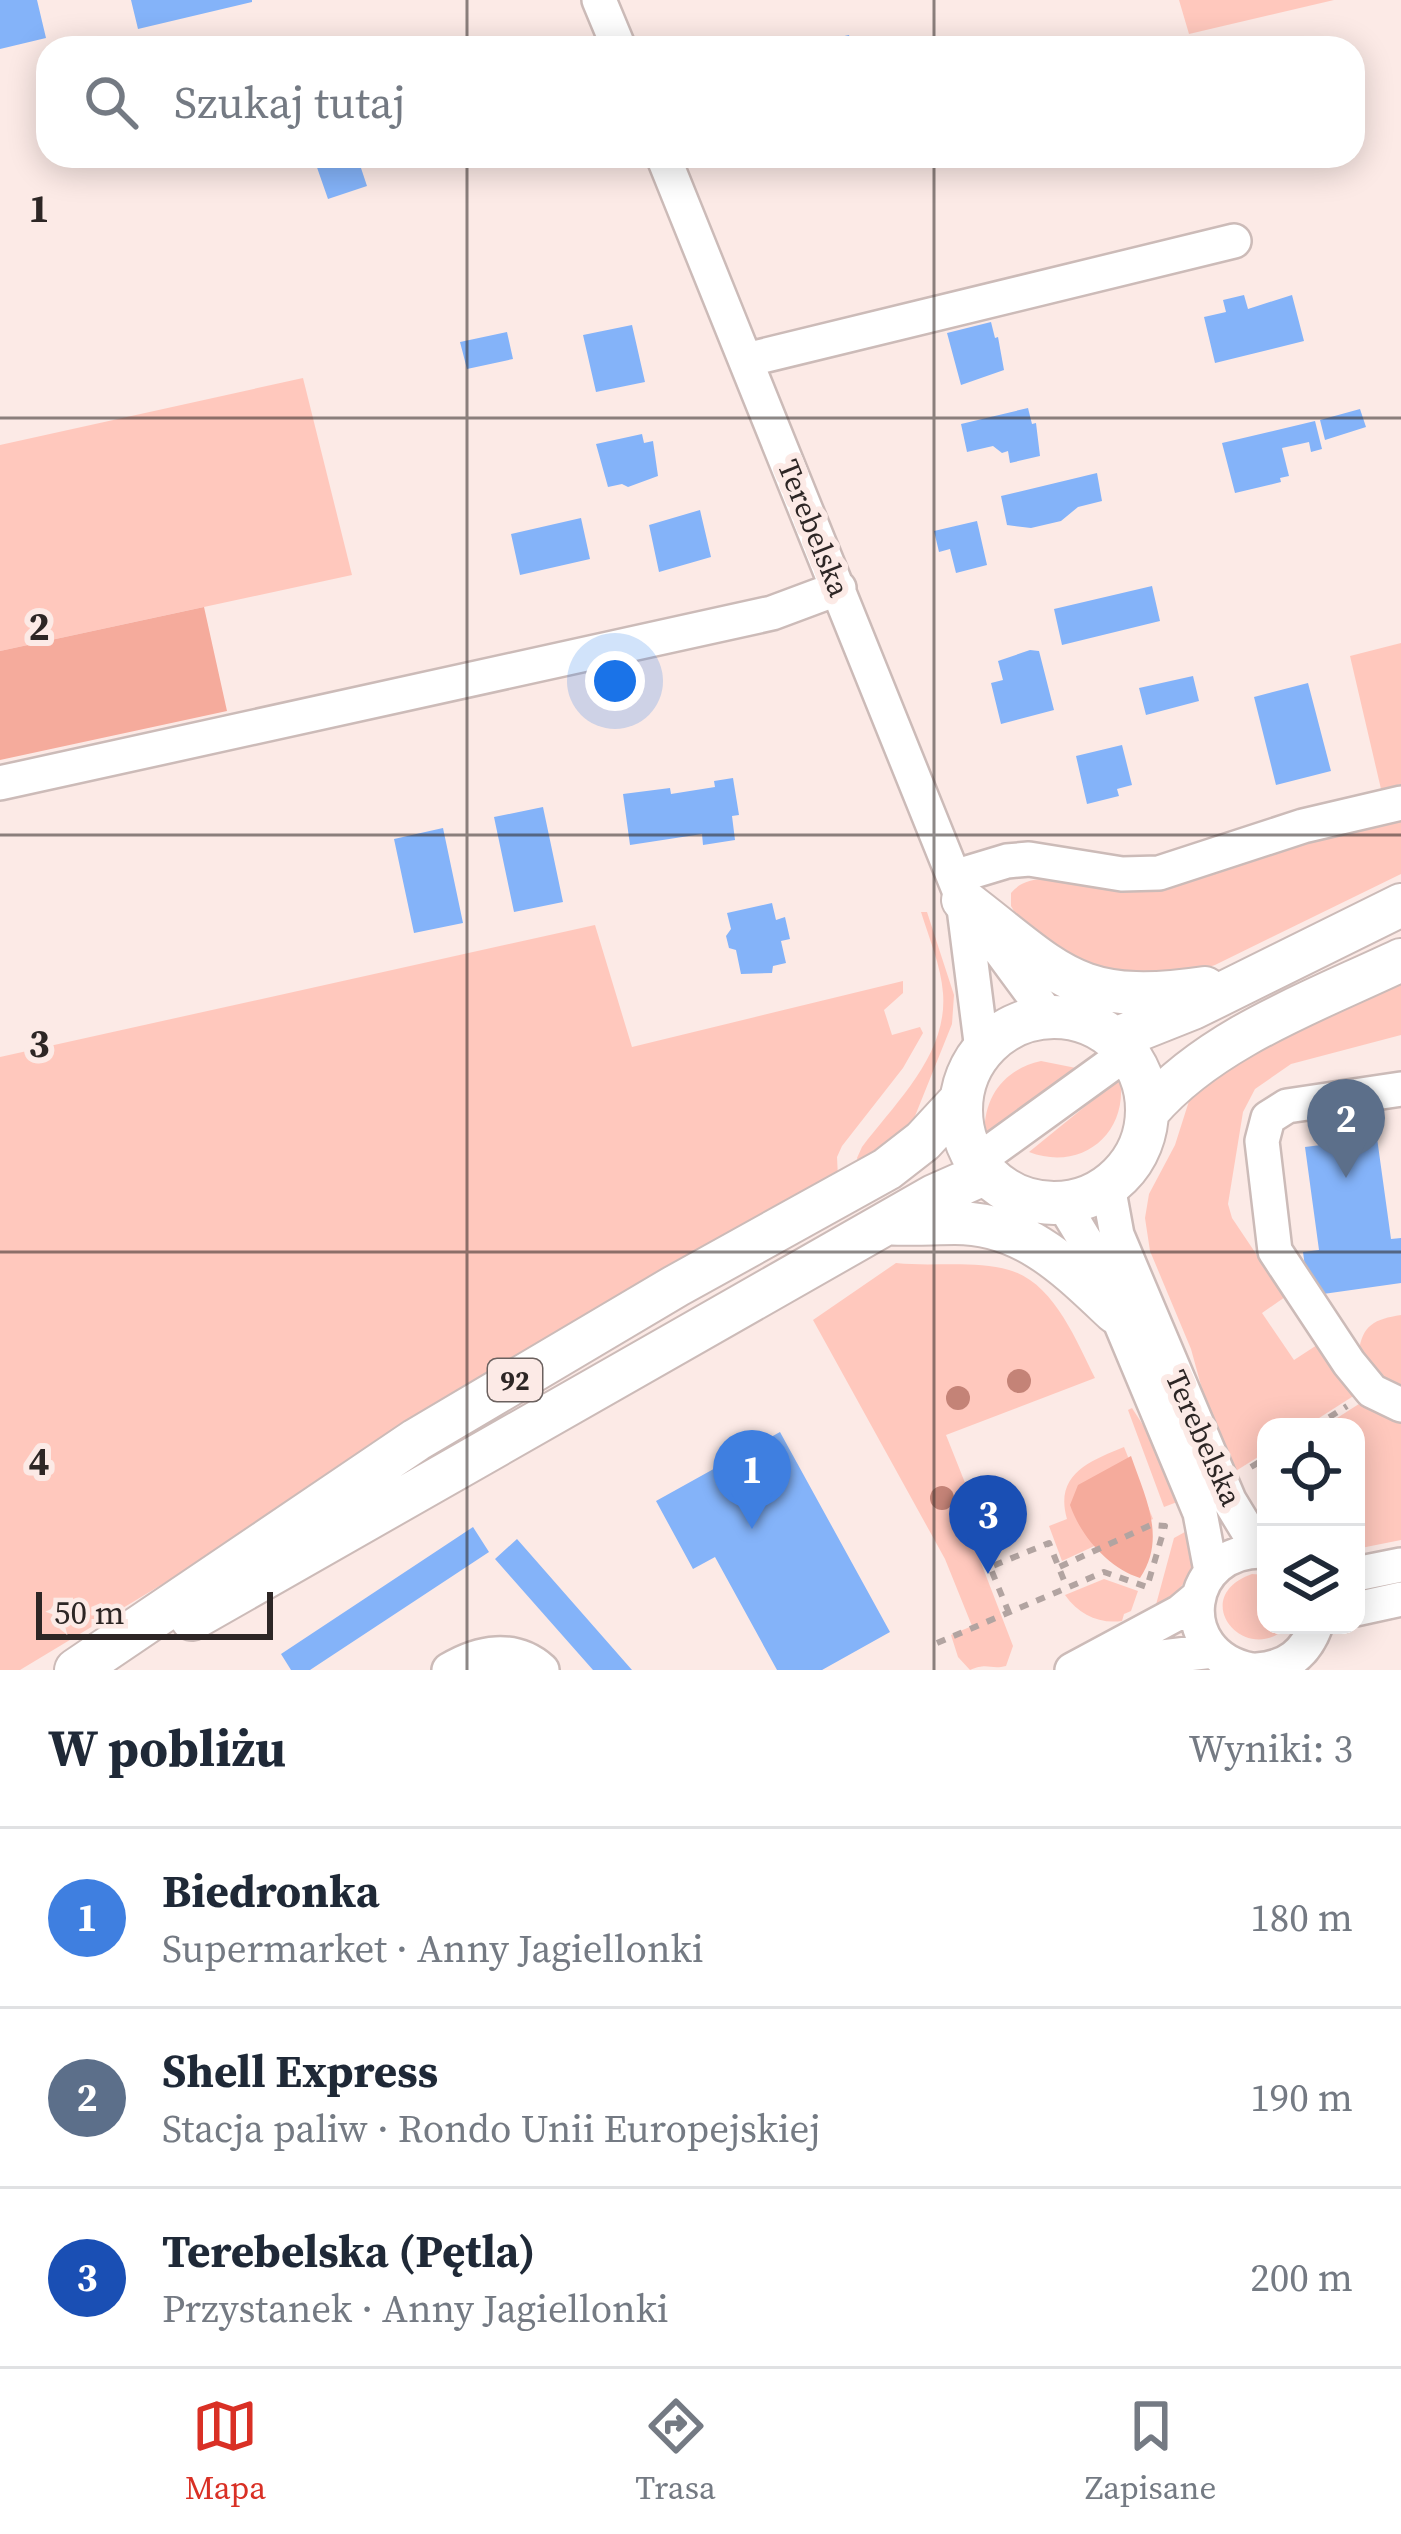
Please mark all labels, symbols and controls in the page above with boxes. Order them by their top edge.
search box [36,36,1365,168]
icon: search [78,69,144,135]
text: Szukaj tutaj [174,71,405,133]
text: 1 [28,182,50,235]
street label: Terebelska [768,453,860,603]
text: 2 [28,600,50,653]
your location [585,651,645,711]
text: 3 [28,1017,50,1070]
pin: 2 [1307,1079,1385,1178]
road number: 92 [488,1359,542,1401]
street label: Terebelska [1156,1364,1252,1513]
map controls [1257,1418,1365,1634]
button: locate [1257,1418,1365,1526]
pin: 1 [713,1430,791,1529]
text: 4 [28,1435,50,1488]
pin: 3 [949,1475,1027,1574]
button: layers [1257,1526,1365,1634]
scale bar [36,1586,273,1639]
text: 50 m [54,1590,124,1635]
text: W pobliżu [48,1713,286,1783]
text: Wyniki: 3 [1189,1722,1353,1775]
text: Biedronka [162,1860,380,1922]
text: 1 [76,1891,98,1944]
text: 180 m [1250,1891,1353,1944]
text: Supermarket · Anny Jagiellonki [162,1922,704,1975]
text: Shell Express [162,2040,438,2102]
text: 2 [76,2071,98,2124]
text: 190 m [1250,2071,1353,2124]
text: Stacja paliw · Rondo Unii Europejskiej [162,2102,820,2155]
text: Terebelska (Pętla) [162,2220,535,2282]
text: 3 [76,2251,98,2304]
text: 200 m [1250,2251,1353,2304]
text: Przystanek · Anny Jagiellonki [162,2282,669,2335]
tab: Mapa [185,2393,266,2510]
tab: Trasa [635,2393,716,2510]
tab: Zapisane [1085,2393,1216,2510]

